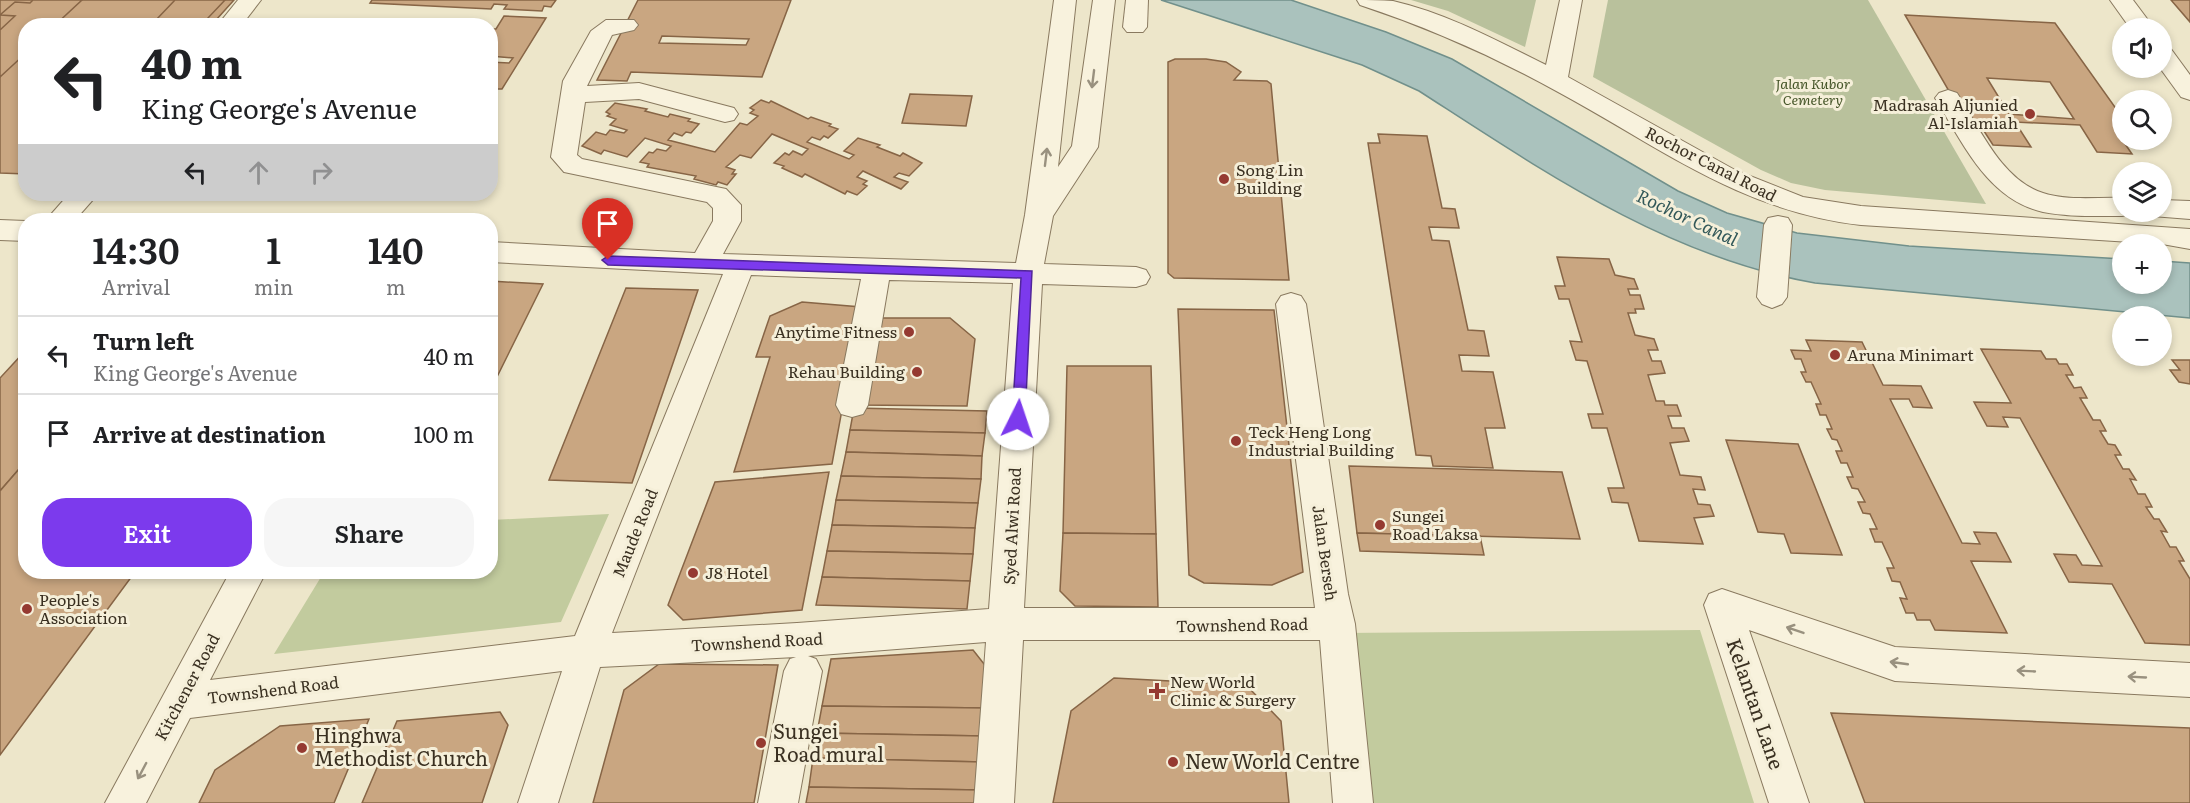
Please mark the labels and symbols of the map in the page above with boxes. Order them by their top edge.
one-way arrow [1088,69,1099,89]
park label: Jalan Kubor Cemetery [1776,73,1851,109]
place label: Madrasah Aljunied Al-Islamiah [1873,92,2018,134]
marker: Madrasah Aljunied Al-Islamiah [2023,107,2037,121]
street label: Rochor Canal Road [1641,120,1782,207]
one-way arrow [1041,147,1052,167]
place label: Song Lin Building [1236,157,1304,199]
marker: Song Lin Building [1217,172,1231,186]
water label: Rochor Canal [1633,181,1744,252]
pin [582,198,633,260]
place label: Anytime Fitness [774,319,897,343]
marker: Anytime Fitness [902,325,916,339]
place label: Aruna Minimart [1847,342,1974,366]
marker: Aruna Minimart [1828,348,1842,362]
place label: Rehau Building [788,359,905,383]
marker: Rehau Building [910,365,924,379]
position arrow [986,387,1050,451]
place label: Teck Heng Long Industrial Building [1248,419,1394,461]
marker: Teck Heng Long Industrial Building [1229,434,1243,448]
street label: Syed Alwi Road [996,467,1026,585]
street label: Maude Road [605,484,663,581]
street label: Jalan Berseh [1307,503,1345,603]
place label: Sungei Road Laksa [1392,503,1479,545]
marker: Sungei Road Laksa [1373,518,1387,532]
place label: J8 Hotel [705,560,768,584]
marker: J8 Hotel [686,566,700,580]
place label: People's Association [39,587,128,629]
marker: People's Association [20,602,34,616]
street label: Townshend Road [1176,611,1309,637]
one-way arrow [1786,624,1805,635]
street label: Townshend Road [690,626,824,656]
street label: Kitchener Road [148,629,225,744]
street label: Kelantan Lane [1720,634,1793,773]
one-way arrow [1890,658,1910,669]
one-way arrow [2016,665,2036,677]
street label: Townshend Road [206,669,340,709]
place label: New World Clinic & Surgery [1170,669,1296,711]
one-way arrow [2128,671,2148,682]
marker: New World Clinic & Surgery [1148,682,1166,700]
place label: Sungei Road mural [773,715,884,768]
place label: Hinghwa Methodist Church [314,719,488,772]
marker: Sungei Road mural [754,736,768,750]
marker: Hinghwa Methodist Church [295,741,309,755]
place label: New World Centre [1185,745,1360,775]
marker: New World Centre [1166,755,1180,769]
one-way arrow [136,762,148,779]

